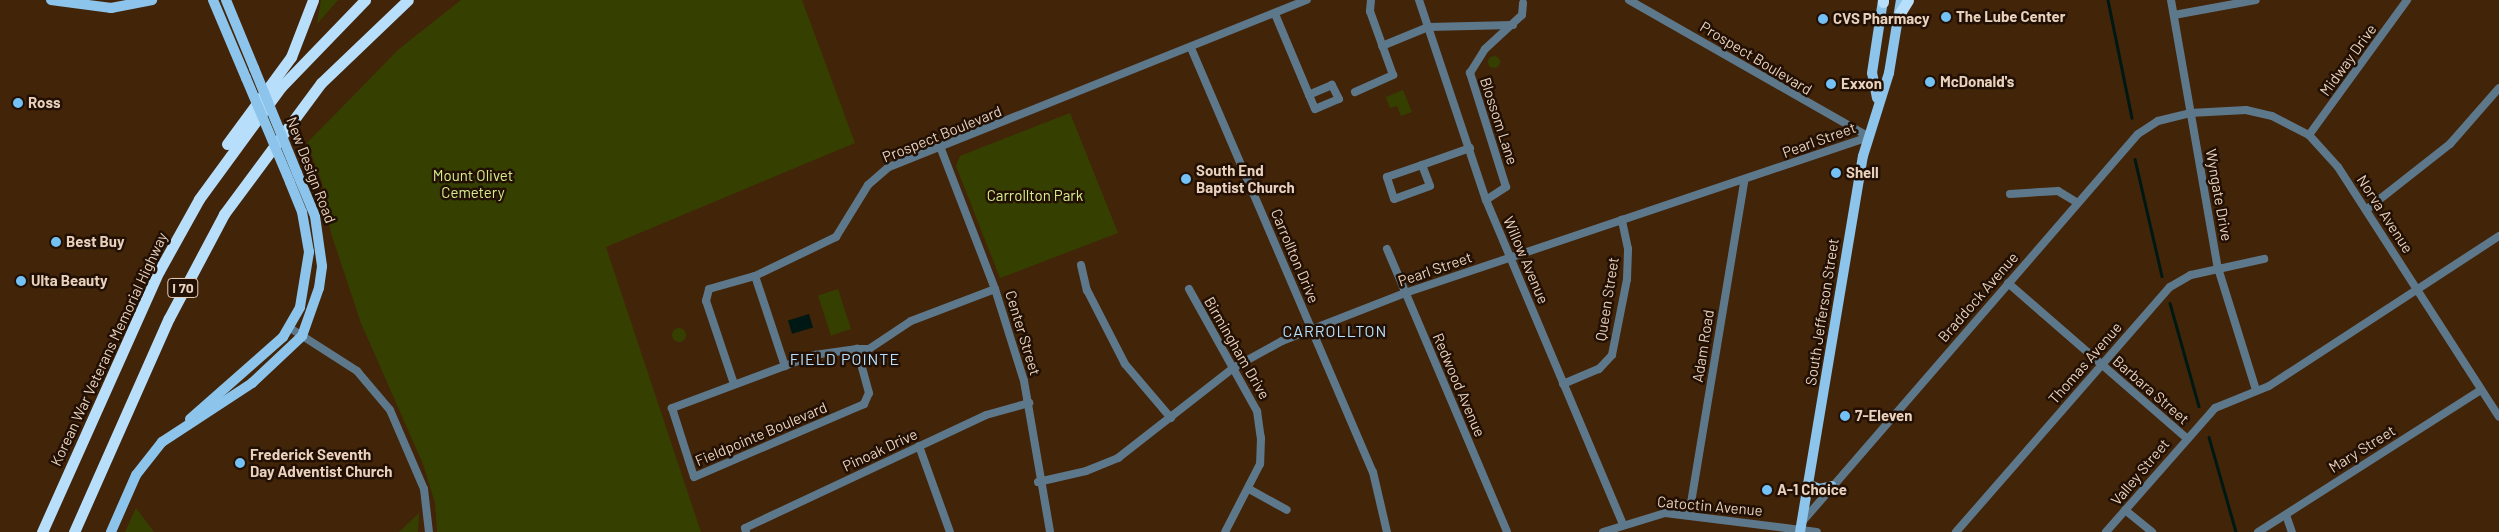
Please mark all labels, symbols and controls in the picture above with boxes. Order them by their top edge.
place label: The Lube Center [1956,8,2066,26]
place label: CVS Pharmacy [1833,10,1930,28]
marker: The Lube Center [1940,11,1952,23]
marker: CVS Pharmacy [1817,13,1829,25]
street label: Prospect Boulevard [1697,18,1815,98]
street label: Midway Drive [2316,21,2380,99]
place label: McDonald's [1940,73,2014,91]
street label: Blossom Lane [1476,75,1522,167]
place label: Exxon [1841,75,1882,93]
marker: McDonald's [1924,76,1936,88]
marker: Exxon [1825,78,1837,90]
place label: Ross [28,94,60,112]
marker: Ross [12,97,24,109]
street label: Prospect Boulevard [880,102,1004,166]
street label: New Design Road [282,114,340,226]
street label: Pearl Street [1780,118,1858,162]
street label: Wyngate Drive [2202,147,2236,243]
place label: South End Baptist Church [1196,161,1295,196]
place label: Shell [1846,164,1879,182]
park label: Mount Olivet Cemetery [433,166,513,201]
marker: Shell [1830,167,1842,179]
street label: Norva Avenue [2353,172,2417,256]
marker: South End Baptist Church [1180,173,1192,185]
park label: Carrollton Park [987,187,1083,205]
street label: Carrollton Drive [1267,206,1323,306]
street label: Willow Avenue [1499,214,1553,306]
street label: Korean War Veterans Memorial Highway [47,229,171,469]
place label: Best Buy [66,233,125,251]
marker: Best Buy [50,236,62,248]
street label: South Jefferson Street [1801,237,1843,387]
street label: Pearl Street [1396,248,1474,290]
street label: Braddock Avenue [1934,248,2022,346]
street label: Queen Street [1591,256,1623,342]
place label: Ulta Beauty [31,272,107,290]
marker: Ulta Beauty [15,275,27,287]
road number: I 70 [167,276,199,300]
street label: Center Street [1002,288,1044,378]
street label: Birmingham Drive [1200,293,1274,403]
street label: Adam Road [1688,308,1718,384]
street label: Thomas Avenue [2045,318,2125,408]
district label: CARROLLTON [1281,321,1389,341]
street label: Redwood Avenue [1429,330,1489,440]
district label: FIELD POINTE [788,349,902,369]
street label: Barbara Street [2109,352,2193,428]
street label: Fieldpointe Boulevard [692,398,830,470]
place label: 7-Eleven [1855,407,1912,425]
marker: 7-Eleven [1839,410,1851,422]
street label: Mary Street [2325,421,2399,477]
street label: Pinoak Drive [840,425,920,475]
street label: Valley Street [2107,435,2173,509]
place label: Frederick Seventh Day Adventist Church [250,445,393,480]
marker: Frederick Seventh Day Adventist Church [234,457,246,469]
place label: A-1 Choice [1777,481,1847,499]
marker: A-1 Choice [1761,484,1773,496]
street label: Catoctin Avenue [1656,492,1764,520]

